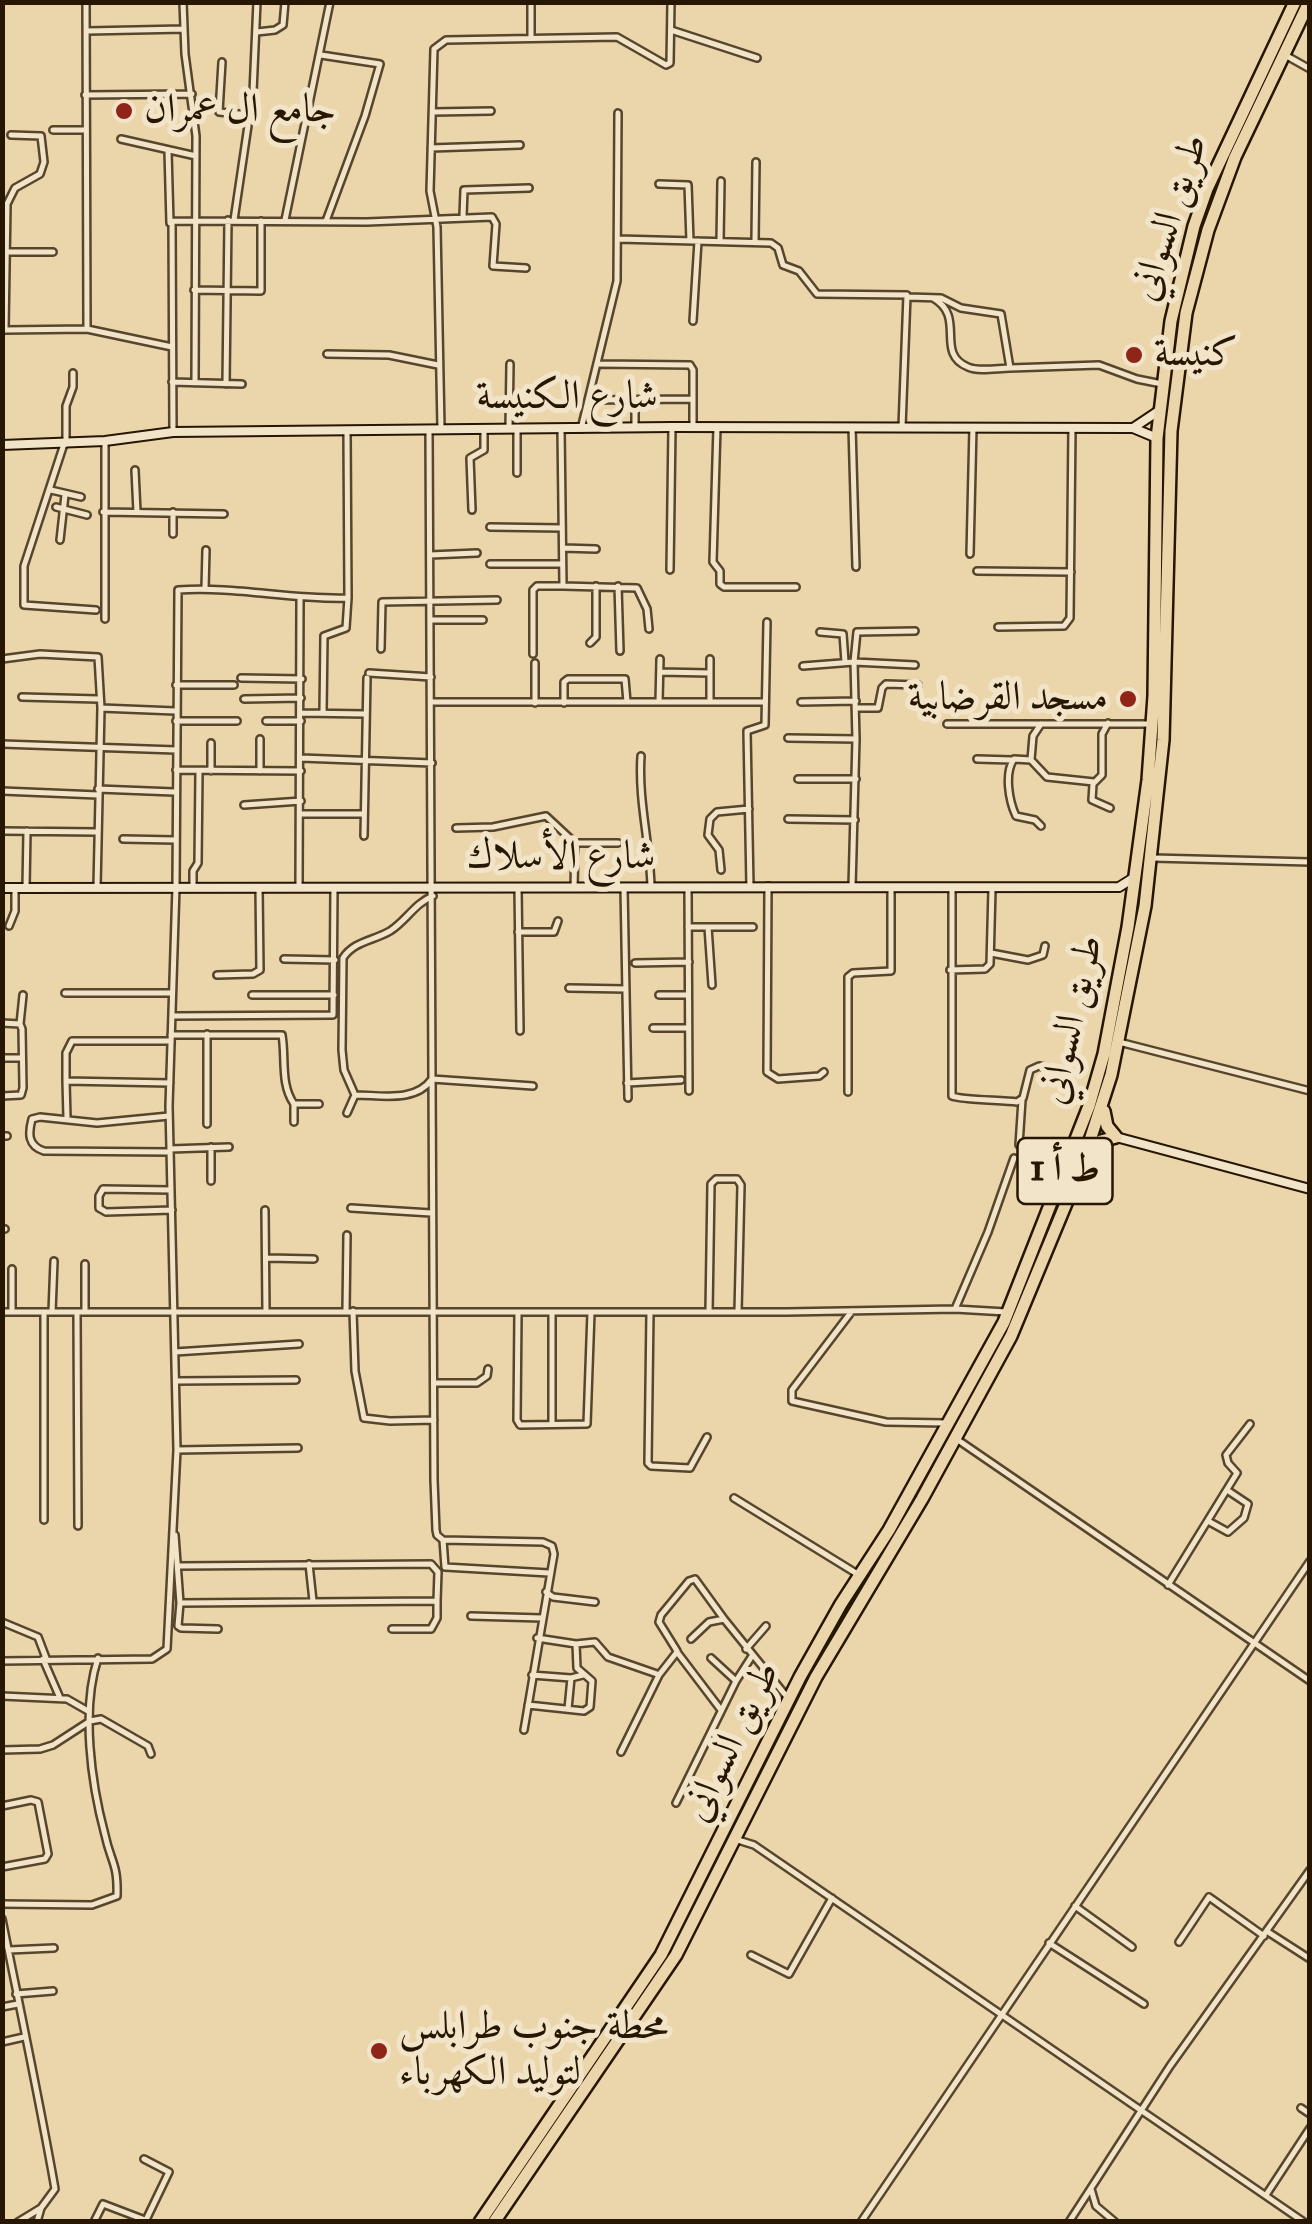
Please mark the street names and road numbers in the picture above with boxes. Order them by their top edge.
street label: طريق السواني [1122,129,1220,307]
street label: شارع الكنيسة [476,374,658,422]
street label: شارع الأسلاك [466,834,656,882]
street label: طريق السواني [1030,931,1116,1109]
road number: ط أ 1 [1018,1138,1112,1204]
street label: طريق السواني [674,1654,792,1830]

